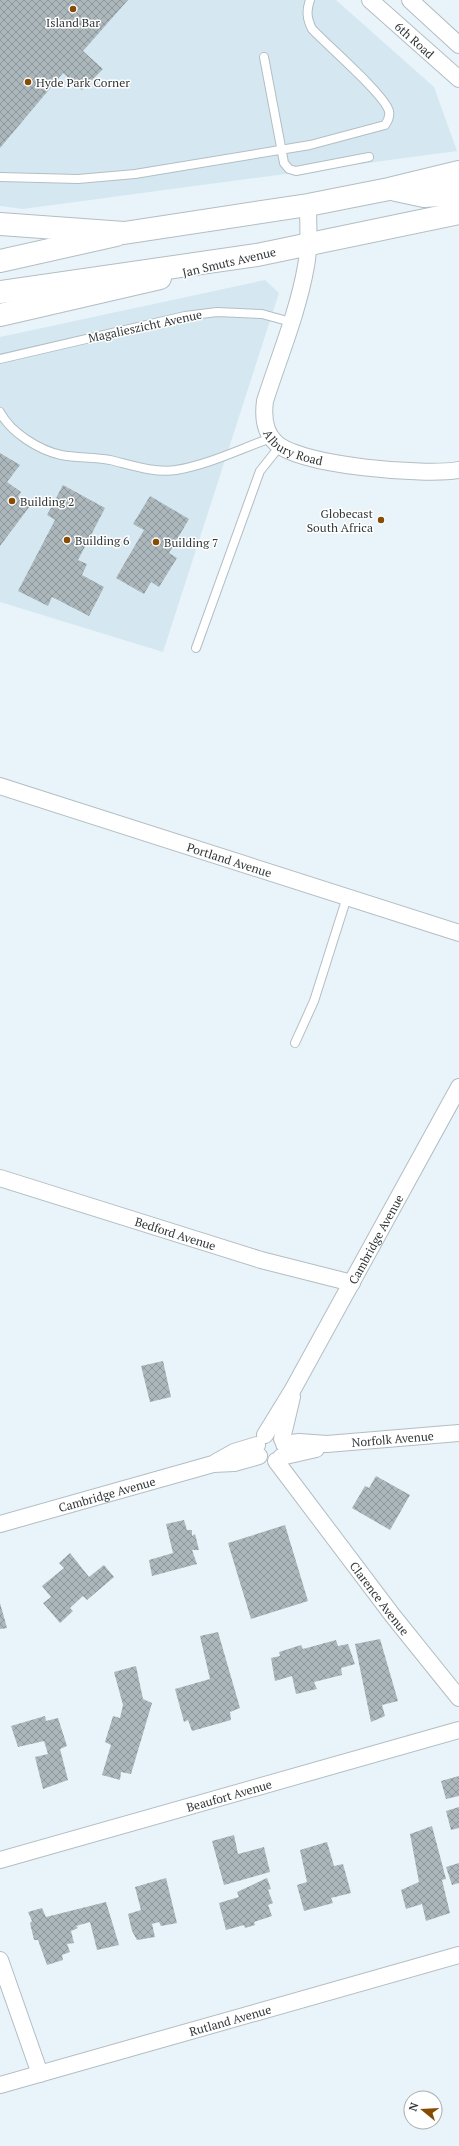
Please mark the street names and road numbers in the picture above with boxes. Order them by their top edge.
street label: 6th Road [392,18,438,61]
street label: Jan Smuts Avenue [181,244,277,280]
street label: Magalieszicht Avenue [87,307,203,345]
street label: Albury Road [260,427,325,468]
street label: Portland Avenue [185,839,274,880]
street label: Cambridge Avenue [345,1192,406,1286]
street label: Bedford Avenue [133,1213,218,1253]
street label: Norfolk Avenue [351,1428,434,1449]
street label: Cambridge Avenue [57,1473,157,1515]
street label: Clarence Avenue [347,1558,413,1638]
street label: Beaufort Avenue [185,1776,273,1814]
street label: Rutland Avenue [187,2001,273,2039]

